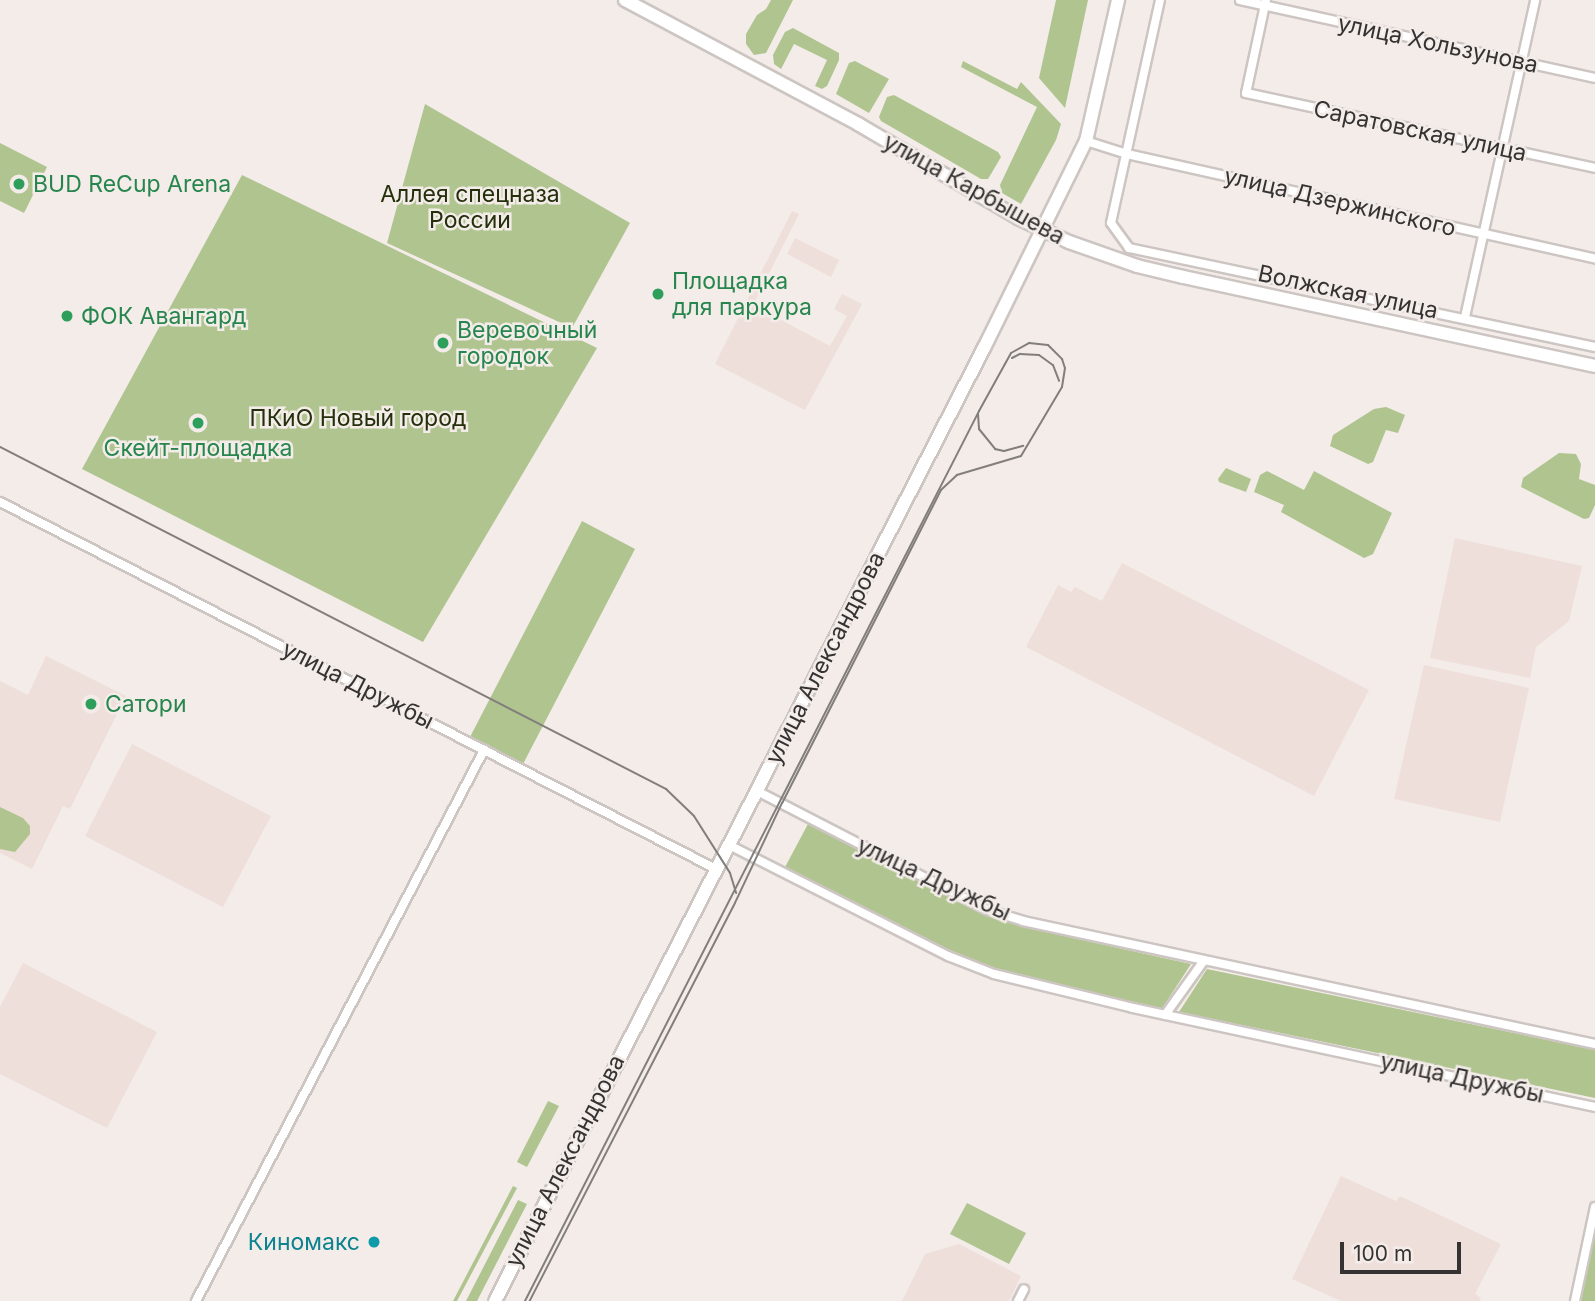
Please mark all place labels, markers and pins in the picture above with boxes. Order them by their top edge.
place label: BUD ReCup Arena [33,170,231,198]
marker: BUD ReCup Arena [11,176,27,192]
place label: Площадка для паркура [672,267,812,321]
marker: Площадка для паркура [650,286,666,302]
place label: ФОК Авангард [81,302,246,330]
marker: ФОК Авангард [59,308,75,324]
place label: Веревочный городок [457,316,597,370]
marker: Веревочный городок [435,335,451,351]
marker: Скейт-площадка [190,415,206,431]
place label: Скейт-площадка [104,434,292,462]
place label: Сатори [105,690,187,718]
marker: Сатори [83,696,99,712]
place label: Киномакс [248,1228,360,1256]
marker: Киномакс [366,1234,382,1250]

